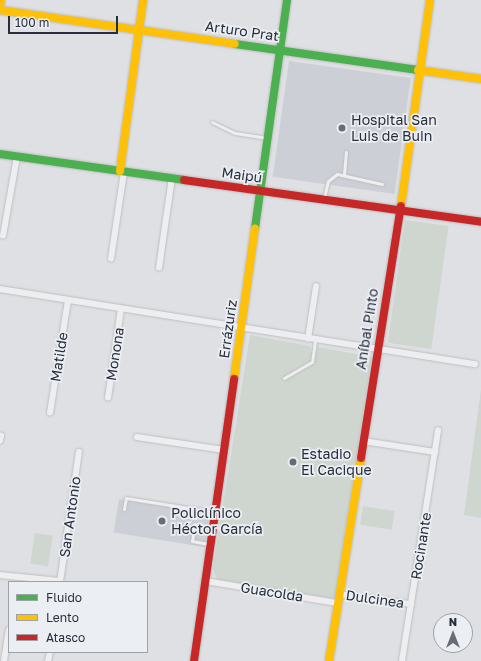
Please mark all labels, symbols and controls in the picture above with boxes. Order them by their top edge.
scale bar [10,8,120,34]
text: 100 m [15,15,49,30]
street label: Arturo Prat [204,18,280,44]
place label: Hospital San Luis de Buin [351,112,437,144]
marker: Hospital San Luis de Buin [336,122,348,134]
street label: Maipú [221,164,263,186]
street label: Aníbal Pinto [352,287,382,371]
street label: Errázuriz [216,299,240,359]
street label: Monona [102,326,128,382]
street label: Matilde [47,331,71,383]
place label: Estadio El Cacique [301,446,372,478]
marker: Estadio El Cacique [288,457,298,467]
street label: San Antonio [56,475,84,559]
place label: Policlínico Héctor García [171,505,263,538]
street label: Rocinante [407,511,435,581]
marker: Policlínico Héctor García [156,515,168,527]
street label: Guacolda [240,579,304,605]
legend [8,581,148,653]
street label: Dulcinea [345,587,405,611]
text: Fluido [46,590,82,605]
text: Lento [46,610,79,625]
north arrow [433,613,473,653]
text: N [449,615,457,628]
text: Atasco [46,630,85,645]

